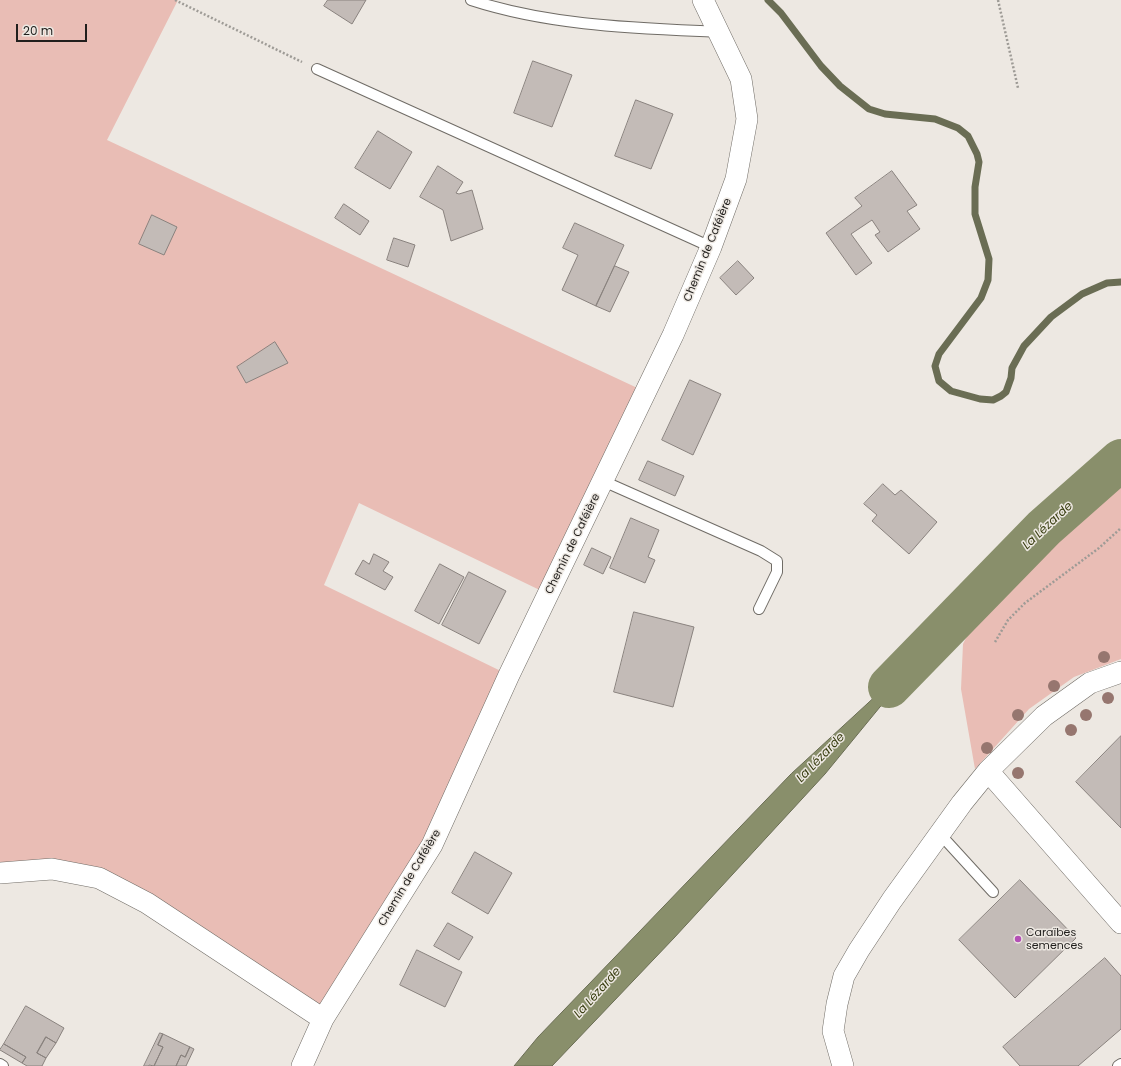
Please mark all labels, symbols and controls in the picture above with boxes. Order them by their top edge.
scale bar [18,16,89,42]
text: 20 m [23,22,53,39]
street label: Chemin de Caféière [681,196,735,304]
street label: Chemin de Caféière [543,492,603,596]
water label: La Lézarde [1020,499,1076,553]
water label: La Lézarde [794,730,848,786]
street label: Chemin de Caféière [376,827,444,929]
place label: Caraïbes semences [1026,926,1083,952]
marker: Caraïbes semences [1013,934,1023,944]
water label: La Lézarde [572,965,624,1021]

